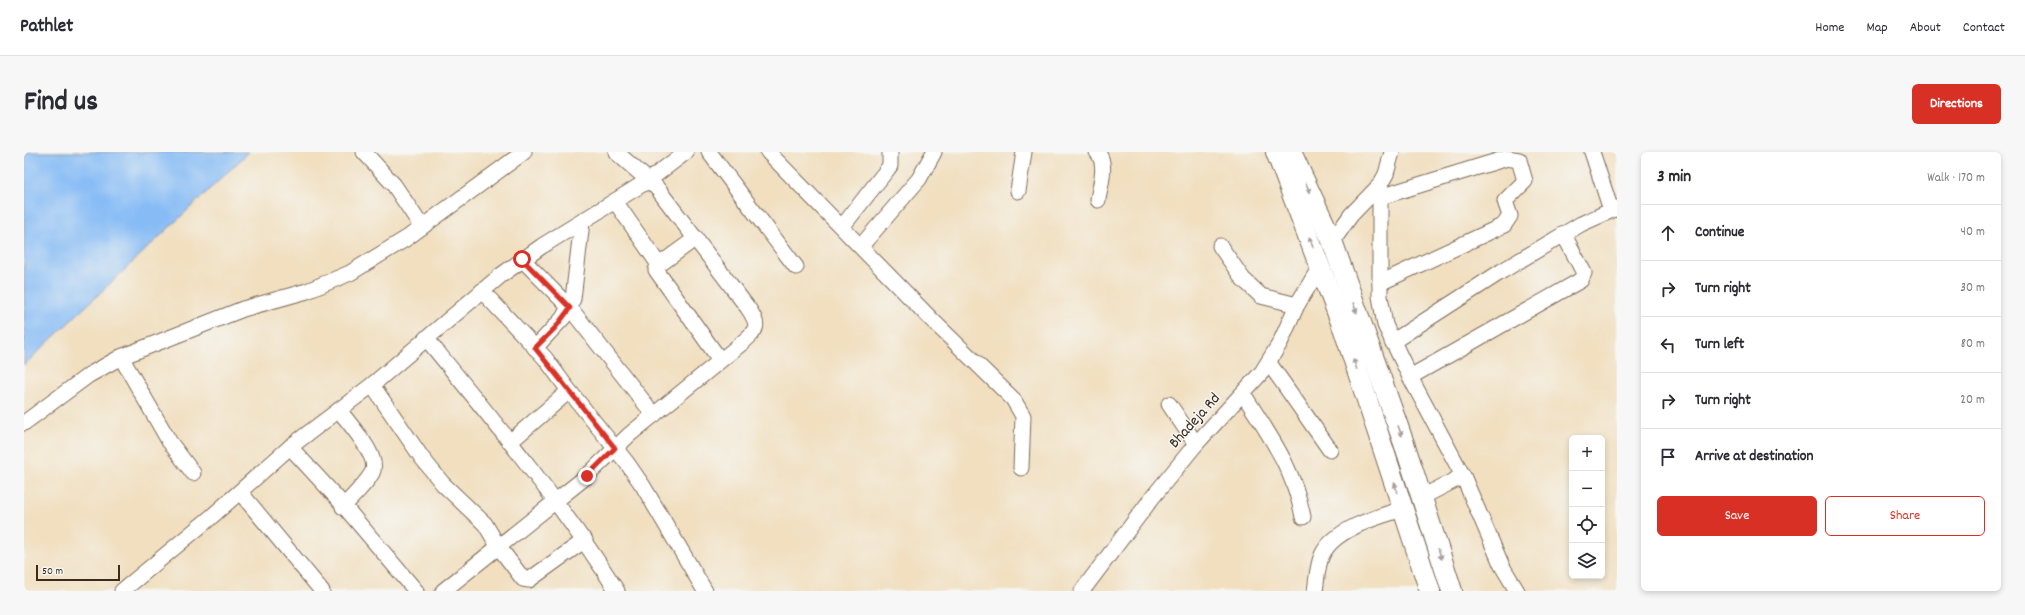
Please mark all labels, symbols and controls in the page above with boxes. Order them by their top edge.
text: Pathlet [20,14,73,41]
text: Home [1815,18,1844,38]
text: Map [1866,18,1888,38]
text: About [1910,18,1941,38]
text: Contact [1963,18,2005,38]
text: Find us [24,84,98,124]
button: Directions [1912,84,2001,124]
text: 3 min [1657,166,1691,190]
text: Walk · 170 m [1927,169,1985,188]
one-way arrow [1305,182,1311,194]
icon: ahead [1657,222,1679,244]
text: Continue [1695,222,1744,244]
text: 40 m [1961,223,1985,242]
one-way arrow [1308,235,1314,247]
route start [513,250,531,268]
icon: right [1657,278,1679,300]
text: Turn right [1695,278,1751,300]
text: 30 m [1960,279,1985,298]
one-way arrow [1353,303,1359,315]
icon: left [1657,334,1679,356]
text: Turn left [1695,334,1744,356]
text: 80 m [1961,335,1985,354]
one-way arrow [1352,358,1358,370]
street label: Bhadeja Rd [1164,388,1226,454]
icon: right [1657,390,1679,412]
text: Turn right [1695,390,1751,412]
text: 20 m [1960,391,1985,410]
one-way arrow [1397,425,1403,437]
map controls [1569,435,1605,579]
button: + [1569,435,1605,471]
icon: arrive [1657,446,1679,468]
text: Arrive at destination [1695,446,1813,468]
route end [578,467,596,485]
button: − [1569,471,1605,507]
one-way arrow [1393,481,1399,493]
button: Save [1657,496,1817,536]
button: Share [1825,496,1985,536]
button: locate [1569,507,1605,543]
button: layers [1569,543,1605,579]
one-way arrow [1437,548,1443,560]
scale bar [36,563,120,582]
text: 50 m [42,564,63,580]

